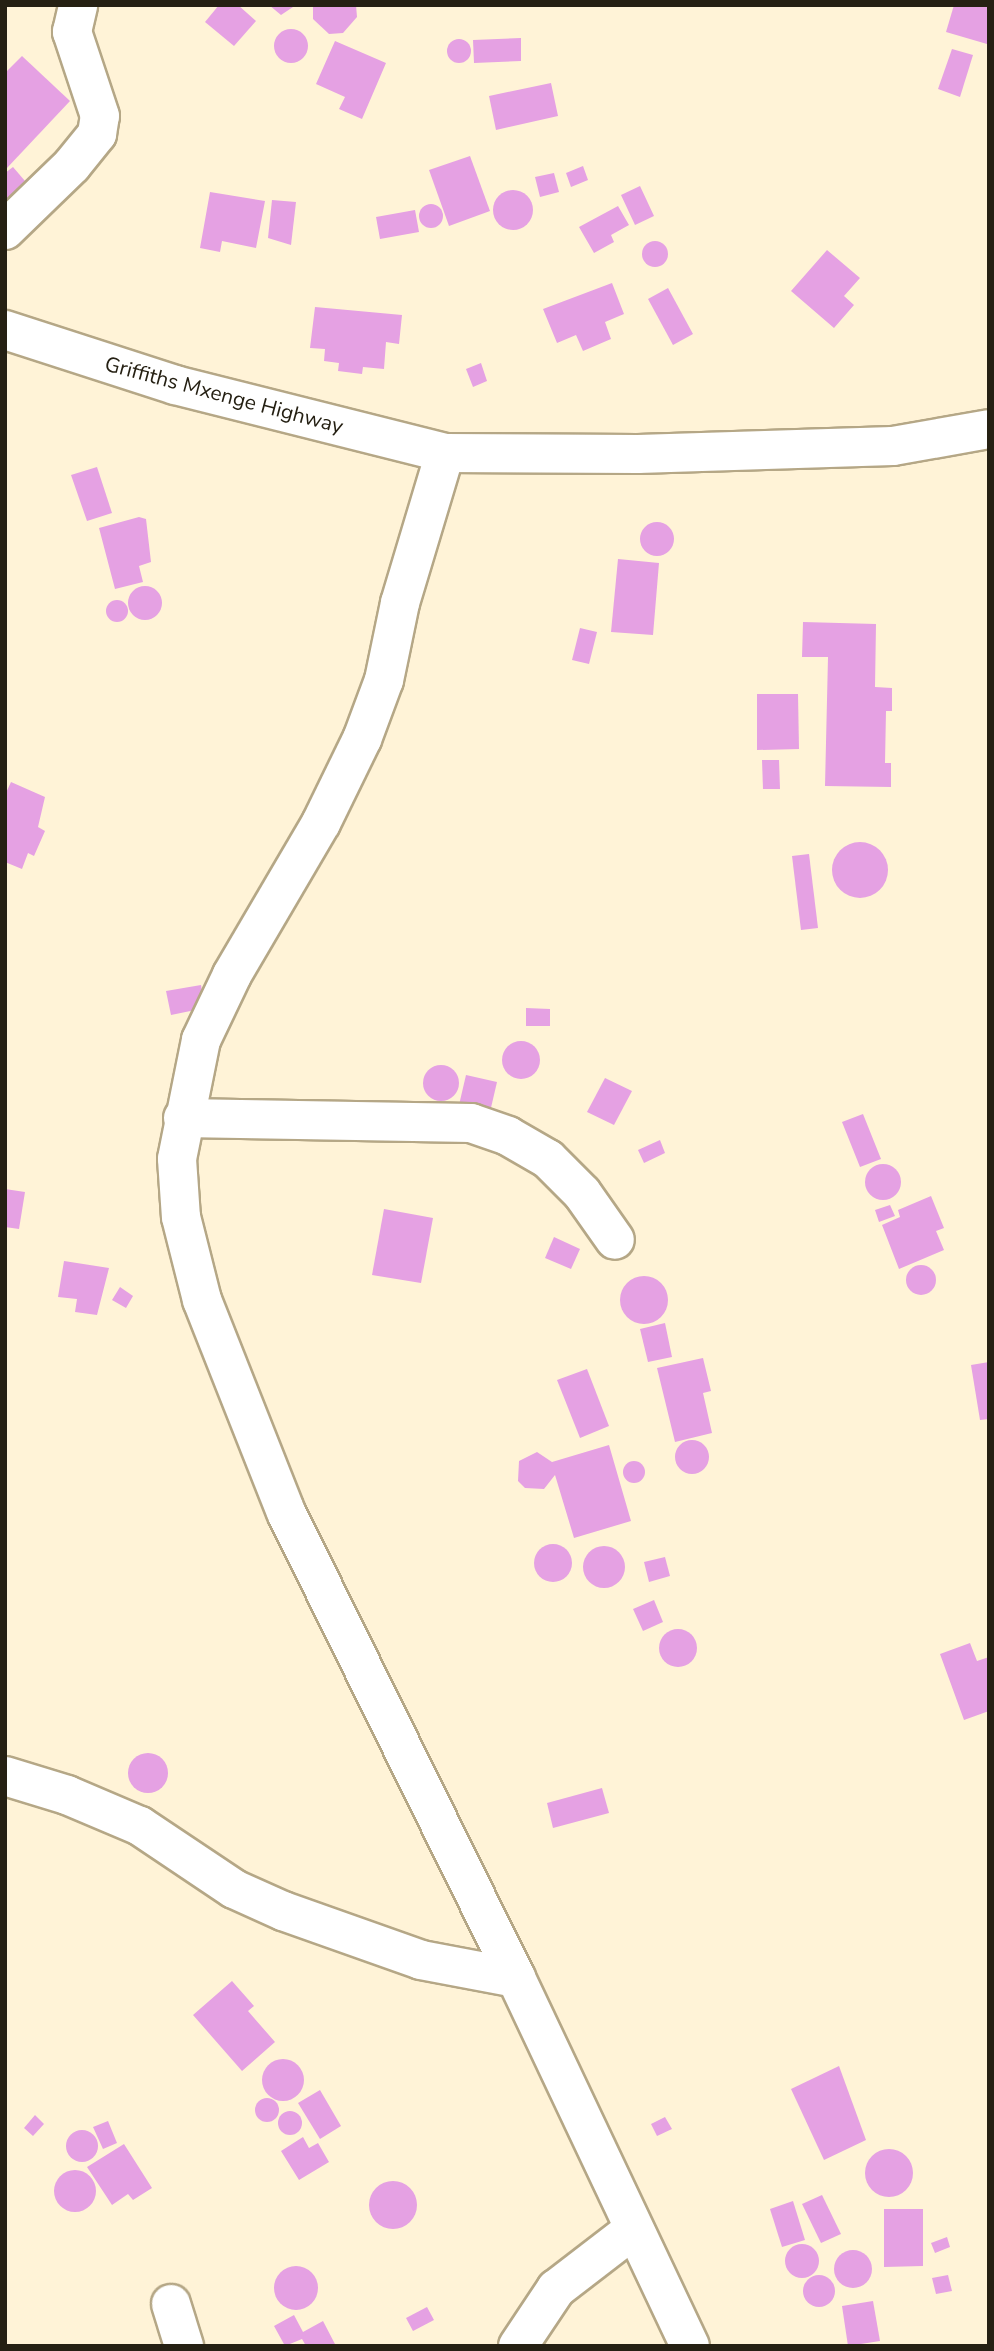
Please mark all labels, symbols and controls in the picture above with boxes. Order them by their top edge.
street label: Griffiths Mxenge Highway [102,351,346,439]

